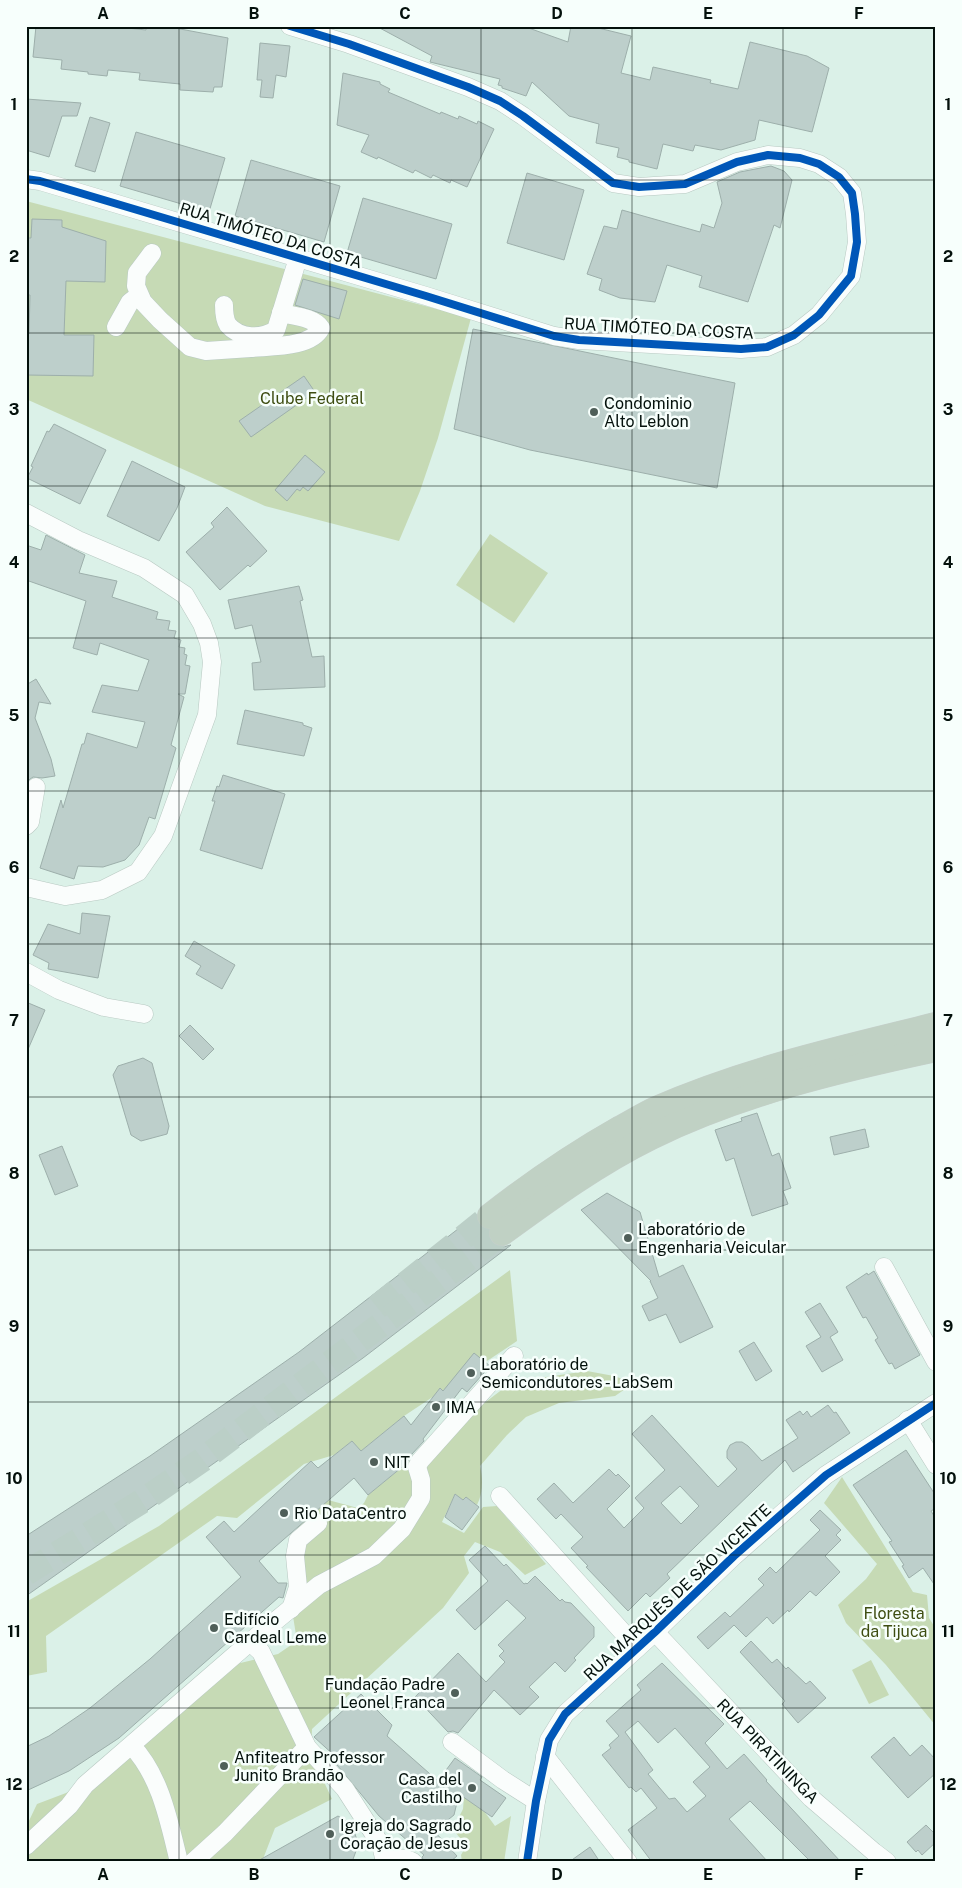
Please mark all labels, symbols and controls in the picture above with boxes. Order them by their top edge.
text: A [97,4,109,23]
text: B [249,4,260,23]
text: C [399,4,411,23]
text: D [551,4,563,23]
text: E [703,4,713,23]
text: F [854,4,864,23]
text: 1 [11,95,17,114]
text: 1 [945,95,951,114]
street label: RUA TIMÓTEO DA COSTA [177,198,365,272]
text: 2 [9,247,19,266]
text: 2 [943,247,953,266]
street label: RUA TIMÓTEO DA COSTA [564,313,754,343]
park label: Clube Federal [260,389,364,408]
place label: Condominio Alto Leblon [604,394,692,431]
text: 3 [9,400,19,419]
text: 3 [943,400,953,419]
marker: Condominio Alto Leblon [588,406,600,418]
text: 4 [9,553,20,572]
text: 4 [943,553,954,572]
text: 5 [9,706,20,725]
text: 5 [943,706,954,725]
text: 6 [9,858,19,877]
text: 6 [943,858,953,877]
text: 7 [9,1011,19,1030]
text: 7 [943,1011,953,1030]
text: 8 [9,1164,20,1183]
text: 8 [943,1164,954,1183]
place label: Laboratório de Engenharia Veicular [638,1220,787,1257]
marker: Laboratório de Engenharia Veicular [622,1232,634,1244]
text: 9 [9,1317,19,1336]
text: 9 [943,1317,953,1336]
place label: Laboratório de Semicondutores - LabSem [481,1355,673,1392]
marker: Laboratório de Semicondutores - LabSem [465,1367,477,1379]
place label: IMA [446,1398,476,1417]
marker: IMA [430,1401,442,1413]
place label: NIT [384,1453,411,1472]
marker: NIT [368,1456,380,1468]
text: 10 [5,1469,23,1488]
text: 10 [939,1469,957,1488]
street label: RUA MARQUÊS DE SÃO VICENTE [579,1500,775,1684]
place label: Rio DataCentro [294,1504,406,1523]
marker: Rio DataCentro [278,1507,290,1519]
park label: Floresta da Tijuca [861,1604,927,1641]
place label: Edifício Cardeal Leme [224,1610,327,1647]
text: 11 [7,1622,21,1641]
marker: Edifício Cardeal Leme [208,1622,220,1634]
text: 11 [941,1622,955,1641]
place label: Fundação Padre Leonel Franca [325,1675,445,1712]
marker: Fundação Padre Leonel Franca [449,1687,461,1699]
street label: RUA PIRATININGA [713,1695,822,1808]
place label: Anfiteatro Professor Junito Brandão [234,1748,385,1785]
marker: Anfiteatro Professor Junito Brandão [218,1760,230,1772]
place label: Casa del Castilho [398,1770,462,1807]
text: 12 [5,1775,23,1794]
text: 12 [939,1775,957,1794]
marker: Casa del Castilho [466,1782,478,1794]
place label: Igreja do Sagrado Coração de Jesus [340,1816,472,1853]
marker: Igreja do Sagrado Coração de Jesus [324,1828,336,1840]
text: A [97,1865,109,1884]
text: B [249,1865,260,1884]
text: C [399,1865,411,1884]
text: D [551,1865,563,1884]
text: E [703,1865,713,1884]
text: F [854,1865,864,1884]

